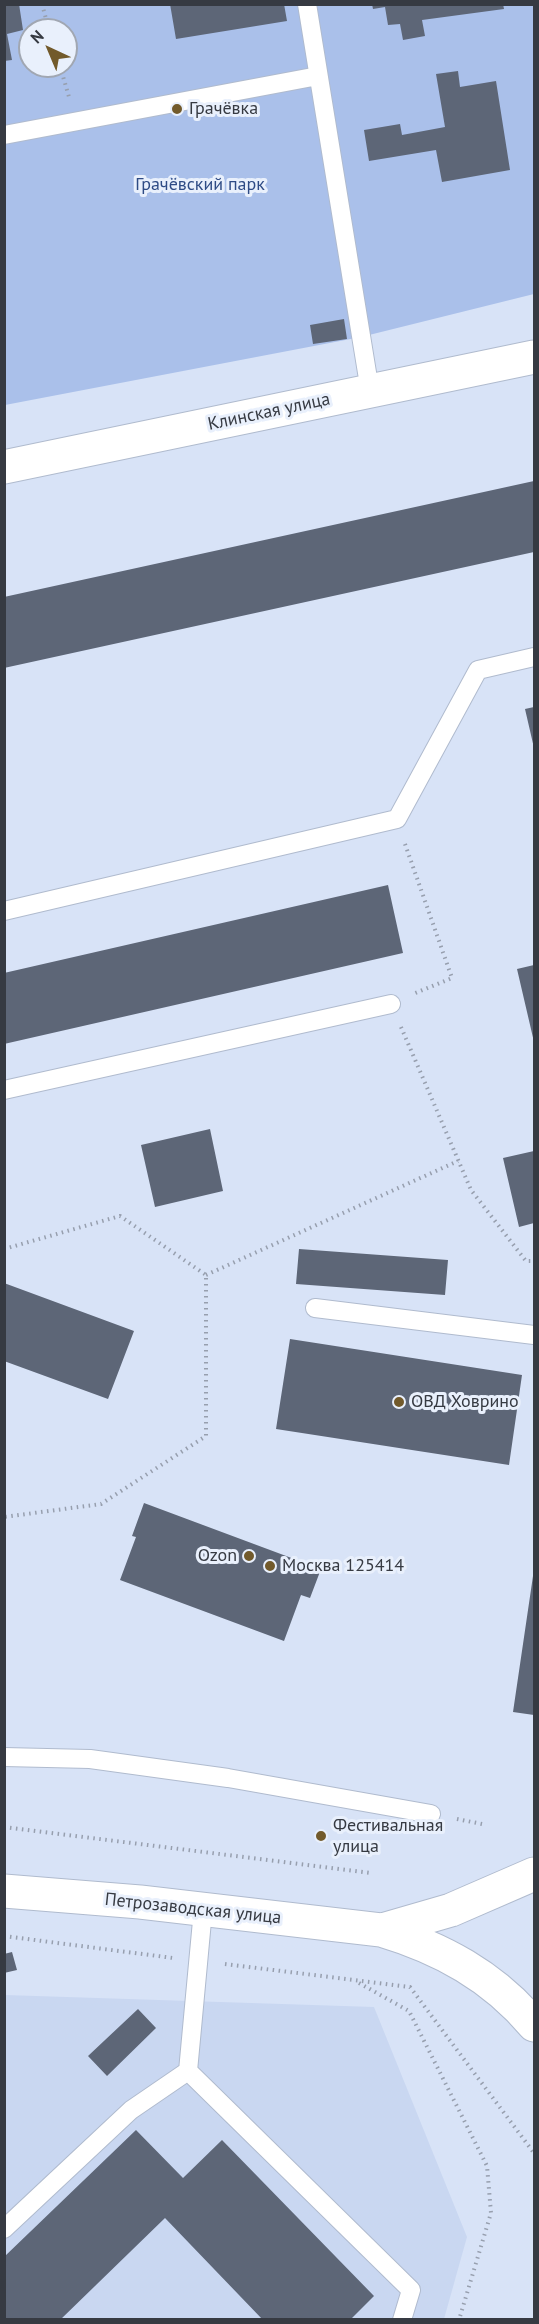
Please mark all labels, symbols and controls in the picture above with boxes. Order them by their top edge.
north arrow [18,18,78,78]
text: N [26,26,48,47]
place label: Грачёвка [189,98,258,120]
marker: Грачёвка [170,102,184,116]
park label: Грачёвский парк [135,174,265,196]
street label: Клинская улица [206,389,332,435]
place label: ОВД Ховрино [411,1391,519,1413]
marker: ОВД Ховрино [392,1395,406,1409]
place label: Ozon [198,1545,237,1567]
marker: Ozon [242,1549,256,1563]
place label: Москва 125414 [282,1555,404,1577]
marker: Москва 125414 [263,1559,277,1573]
place label: Фестивальная улица [333,1815,443,1858]
marker: Фестивальная улица [314,1829,328,1843]
street label: Петрозаводская улица [104,1889,282,1929]

